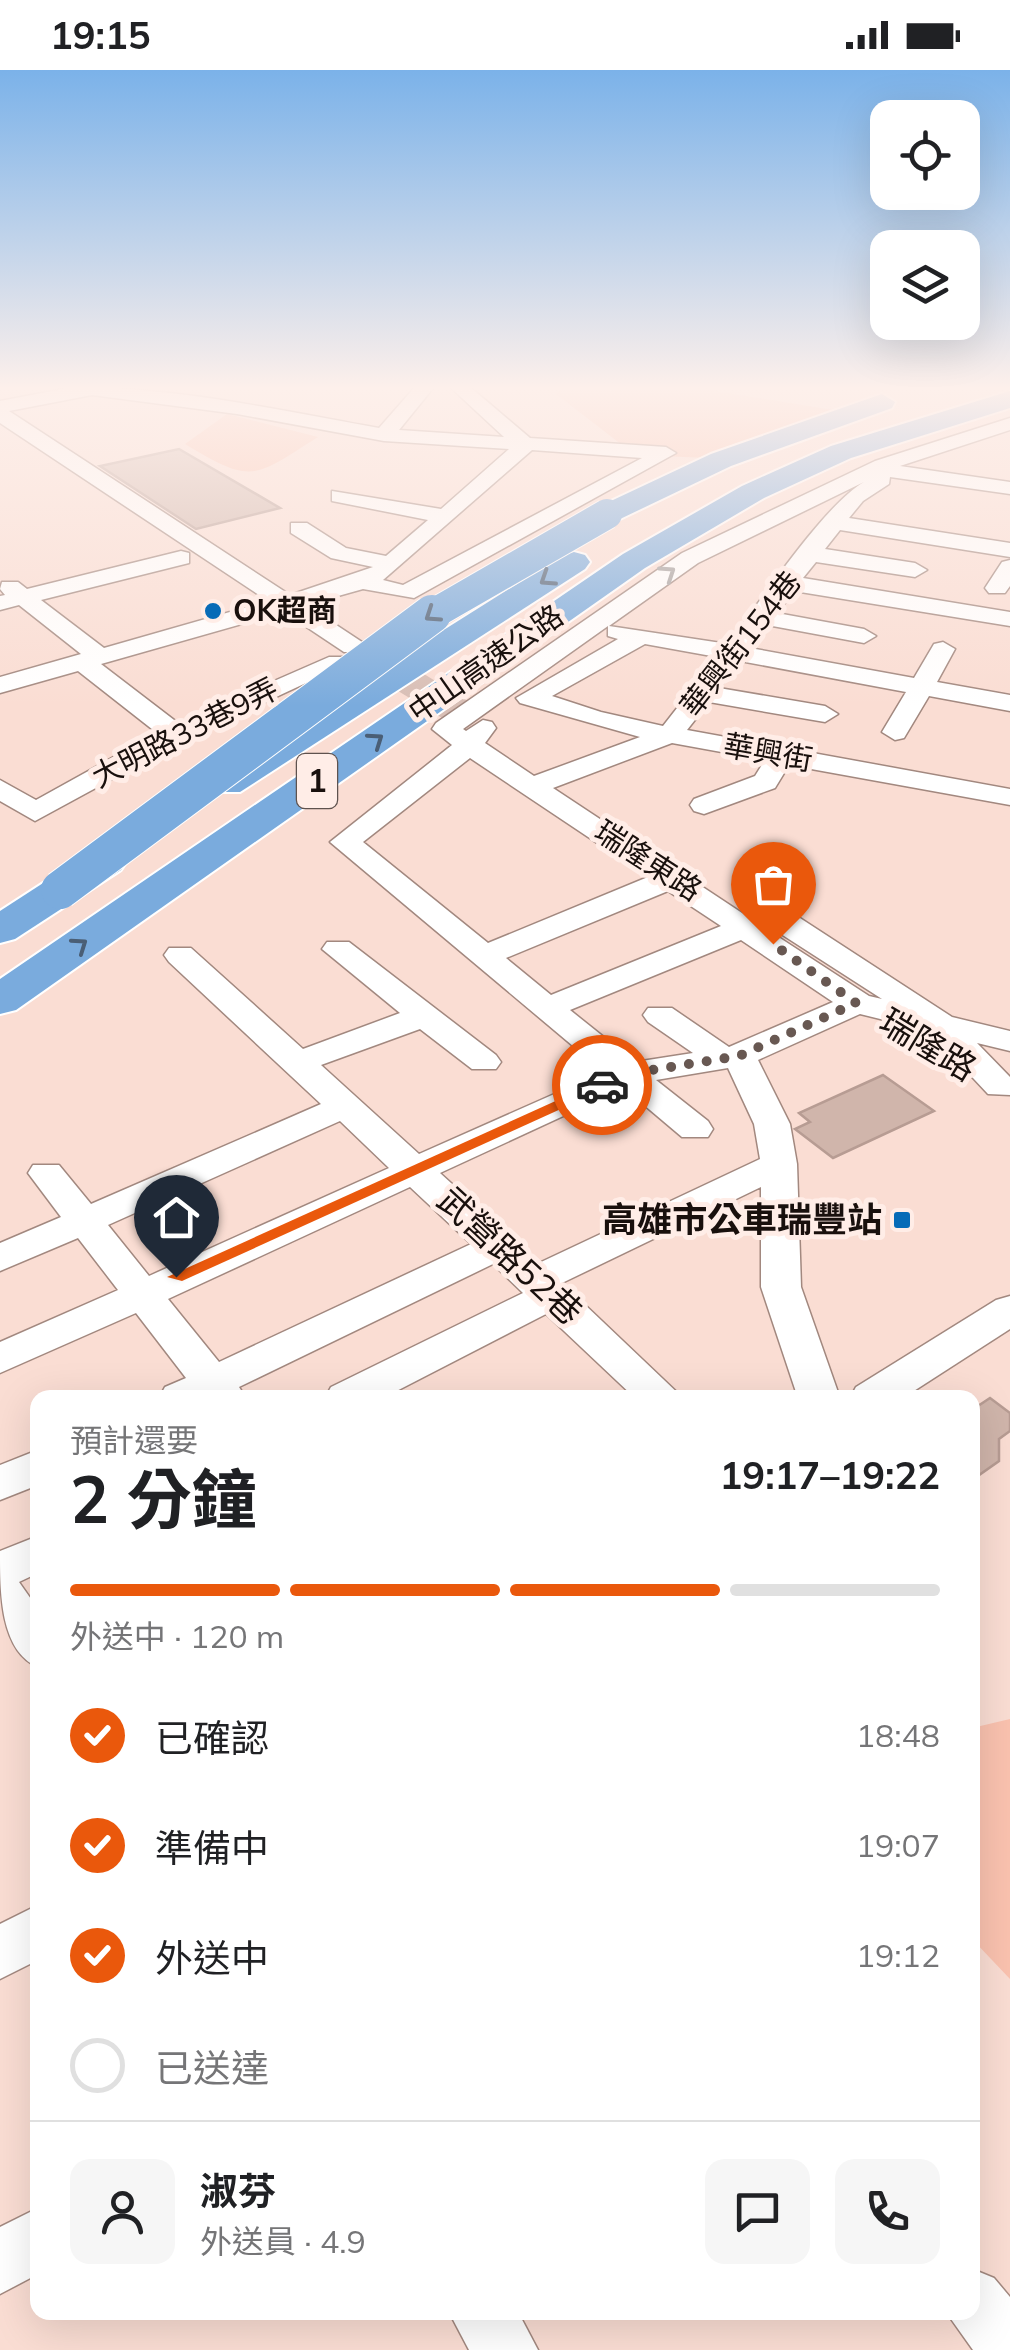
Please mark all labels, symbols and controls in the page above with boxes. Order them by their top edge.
text: 19:15 [50,11,151,59]
map controls [870,100,980,340]
button: locate [870,100,980,210]
button: layers [870,230,980,340]
street label: 華興街154巷 [672,563,809,724]
one-way arrow [540,566,558,585]
one-way arrow [656,567,675,585]
place label: OK超商 [233,591,337,629]
street label: 中山高速公路 [401,596,570,730]
marker: OK超商 [202,600,224,622]
one-way arrow [424,603,442,622]
street label: 大明路33巷9弄 [85,669,284,795]
street label: 華興街 [721,725,816,779]
one-way arrow [365,734,384,752]
road number: 1 [297,754,337,808]
street label: 瑞隆東路 [588,812,709,909]
pin [731,842,816,945]
icon: bag [746,857,801,912]
one-way arrow [69,939,88,957]
street label: 瑞隆路 [872,998,985,1090]
courier [552,1035,652,1135]
icon: car [575,1058,630,1113]
pin [134,1175,219,1278]
street label: 武營路52巷 [429,1177,592,1333]
icon: home [149,1190,204,1245]
place label: 高雄市公車瑞豐站 [602,1197,882,1241]
marker: 高雄市公車瑞豐站 [891,1209,913,1231]
text: 預計還要 [70,1420,198,1460]
text: 19:17–19:22 [720,1451,940,1499]
text: 2 分鐘 [70,1458,257,1539]
text: 外送中 · 120 m [70,1616,284,1656]
icon: check [70,1708,125,1763]
text: 已確認 [155,1714,269,1762]
text: 18:48 [856,1715,940,1755]
icon: check [70,1818,125,1873]
text: 準備中 [155,1824,269,1872]
text: 19:07 [856,1825,940,1865]
icon: check [70,1928,125,1983]
text: 外送中 [155,1934,269,1982]
text: 19:12 [856,1935,940,1975]
text: 已送達 [155,2044,269,2092]
button: person [70,2159,175,2264]
button: chat [705,2159,810,2264]
button: phone [835,2159,940,2264]
text: 淑芬 [200,2167,276,2215]
text: 外送員 · 4.9 [200,2221,366,2261]

